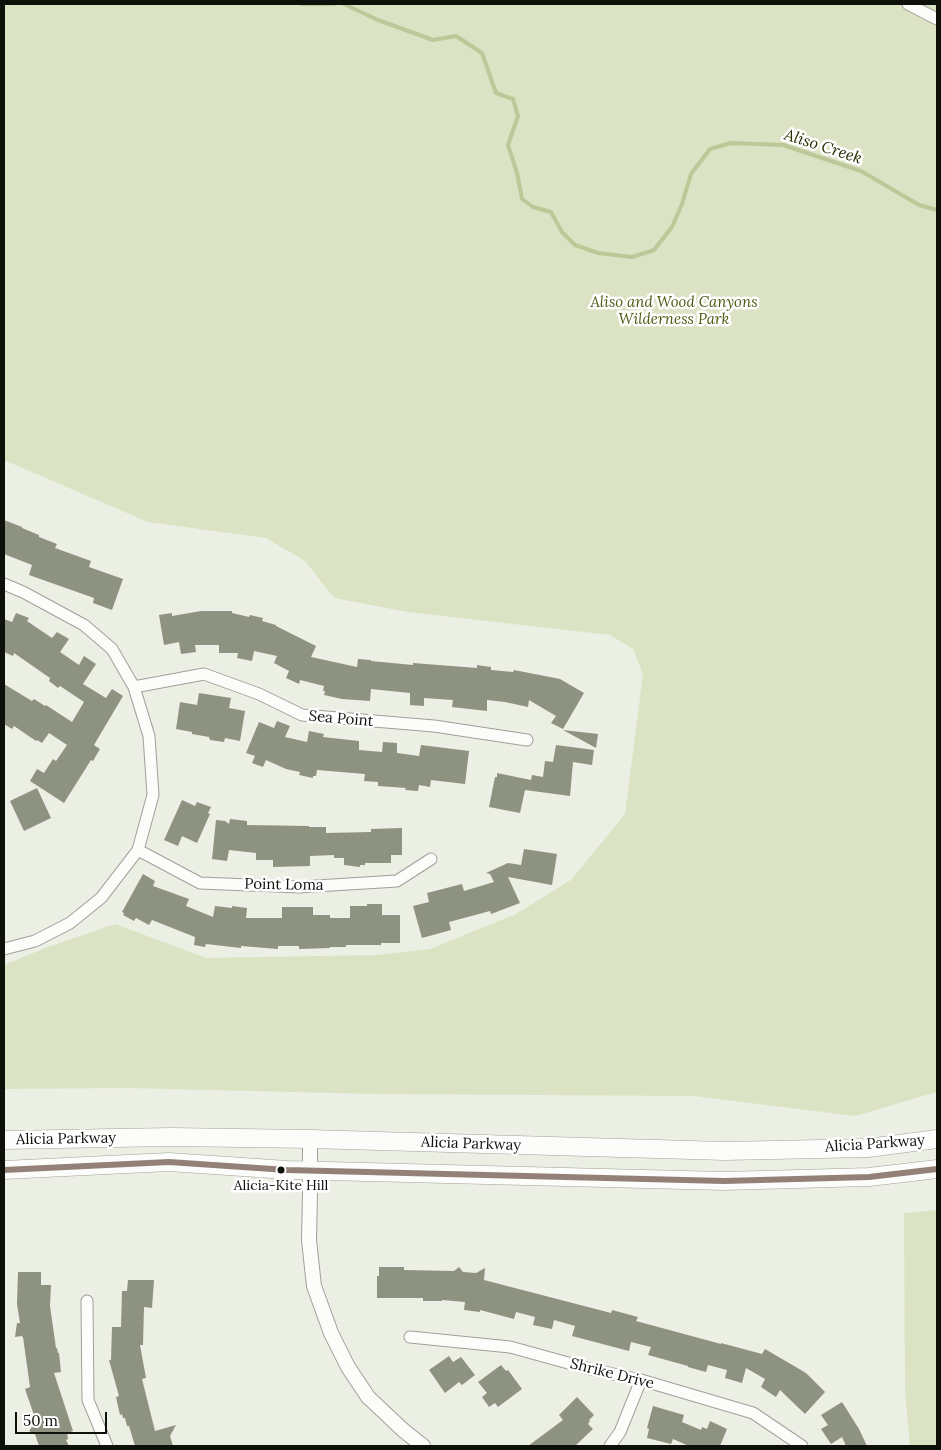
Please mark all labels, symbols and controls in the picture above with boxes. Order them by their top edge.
water label: Aliso Creek [782,125,864,169]
park label: Aliso and Wood Canyons Wilderness Park [590,294,758,329]
street label: Sea Point [308,707,374,731]
street label: Point Loma [244,875,324,895]
street label: Alicia Parkway [16,1129,116,1149]
street label: Alicia Parkway [824,1132,926,1156]
street label: Alicia Parkway [421,1133,521,1155]
marker: Alicia-Kite Hill [276,1165,286,1175]
place label: Alicia-Kite Hill [234,1178,328,1194]
street label: Shrike Drive [568,1355,656,1393]
scale bar [18,1402,110,1434]
text: 50 m [23,1411,58,1430]

